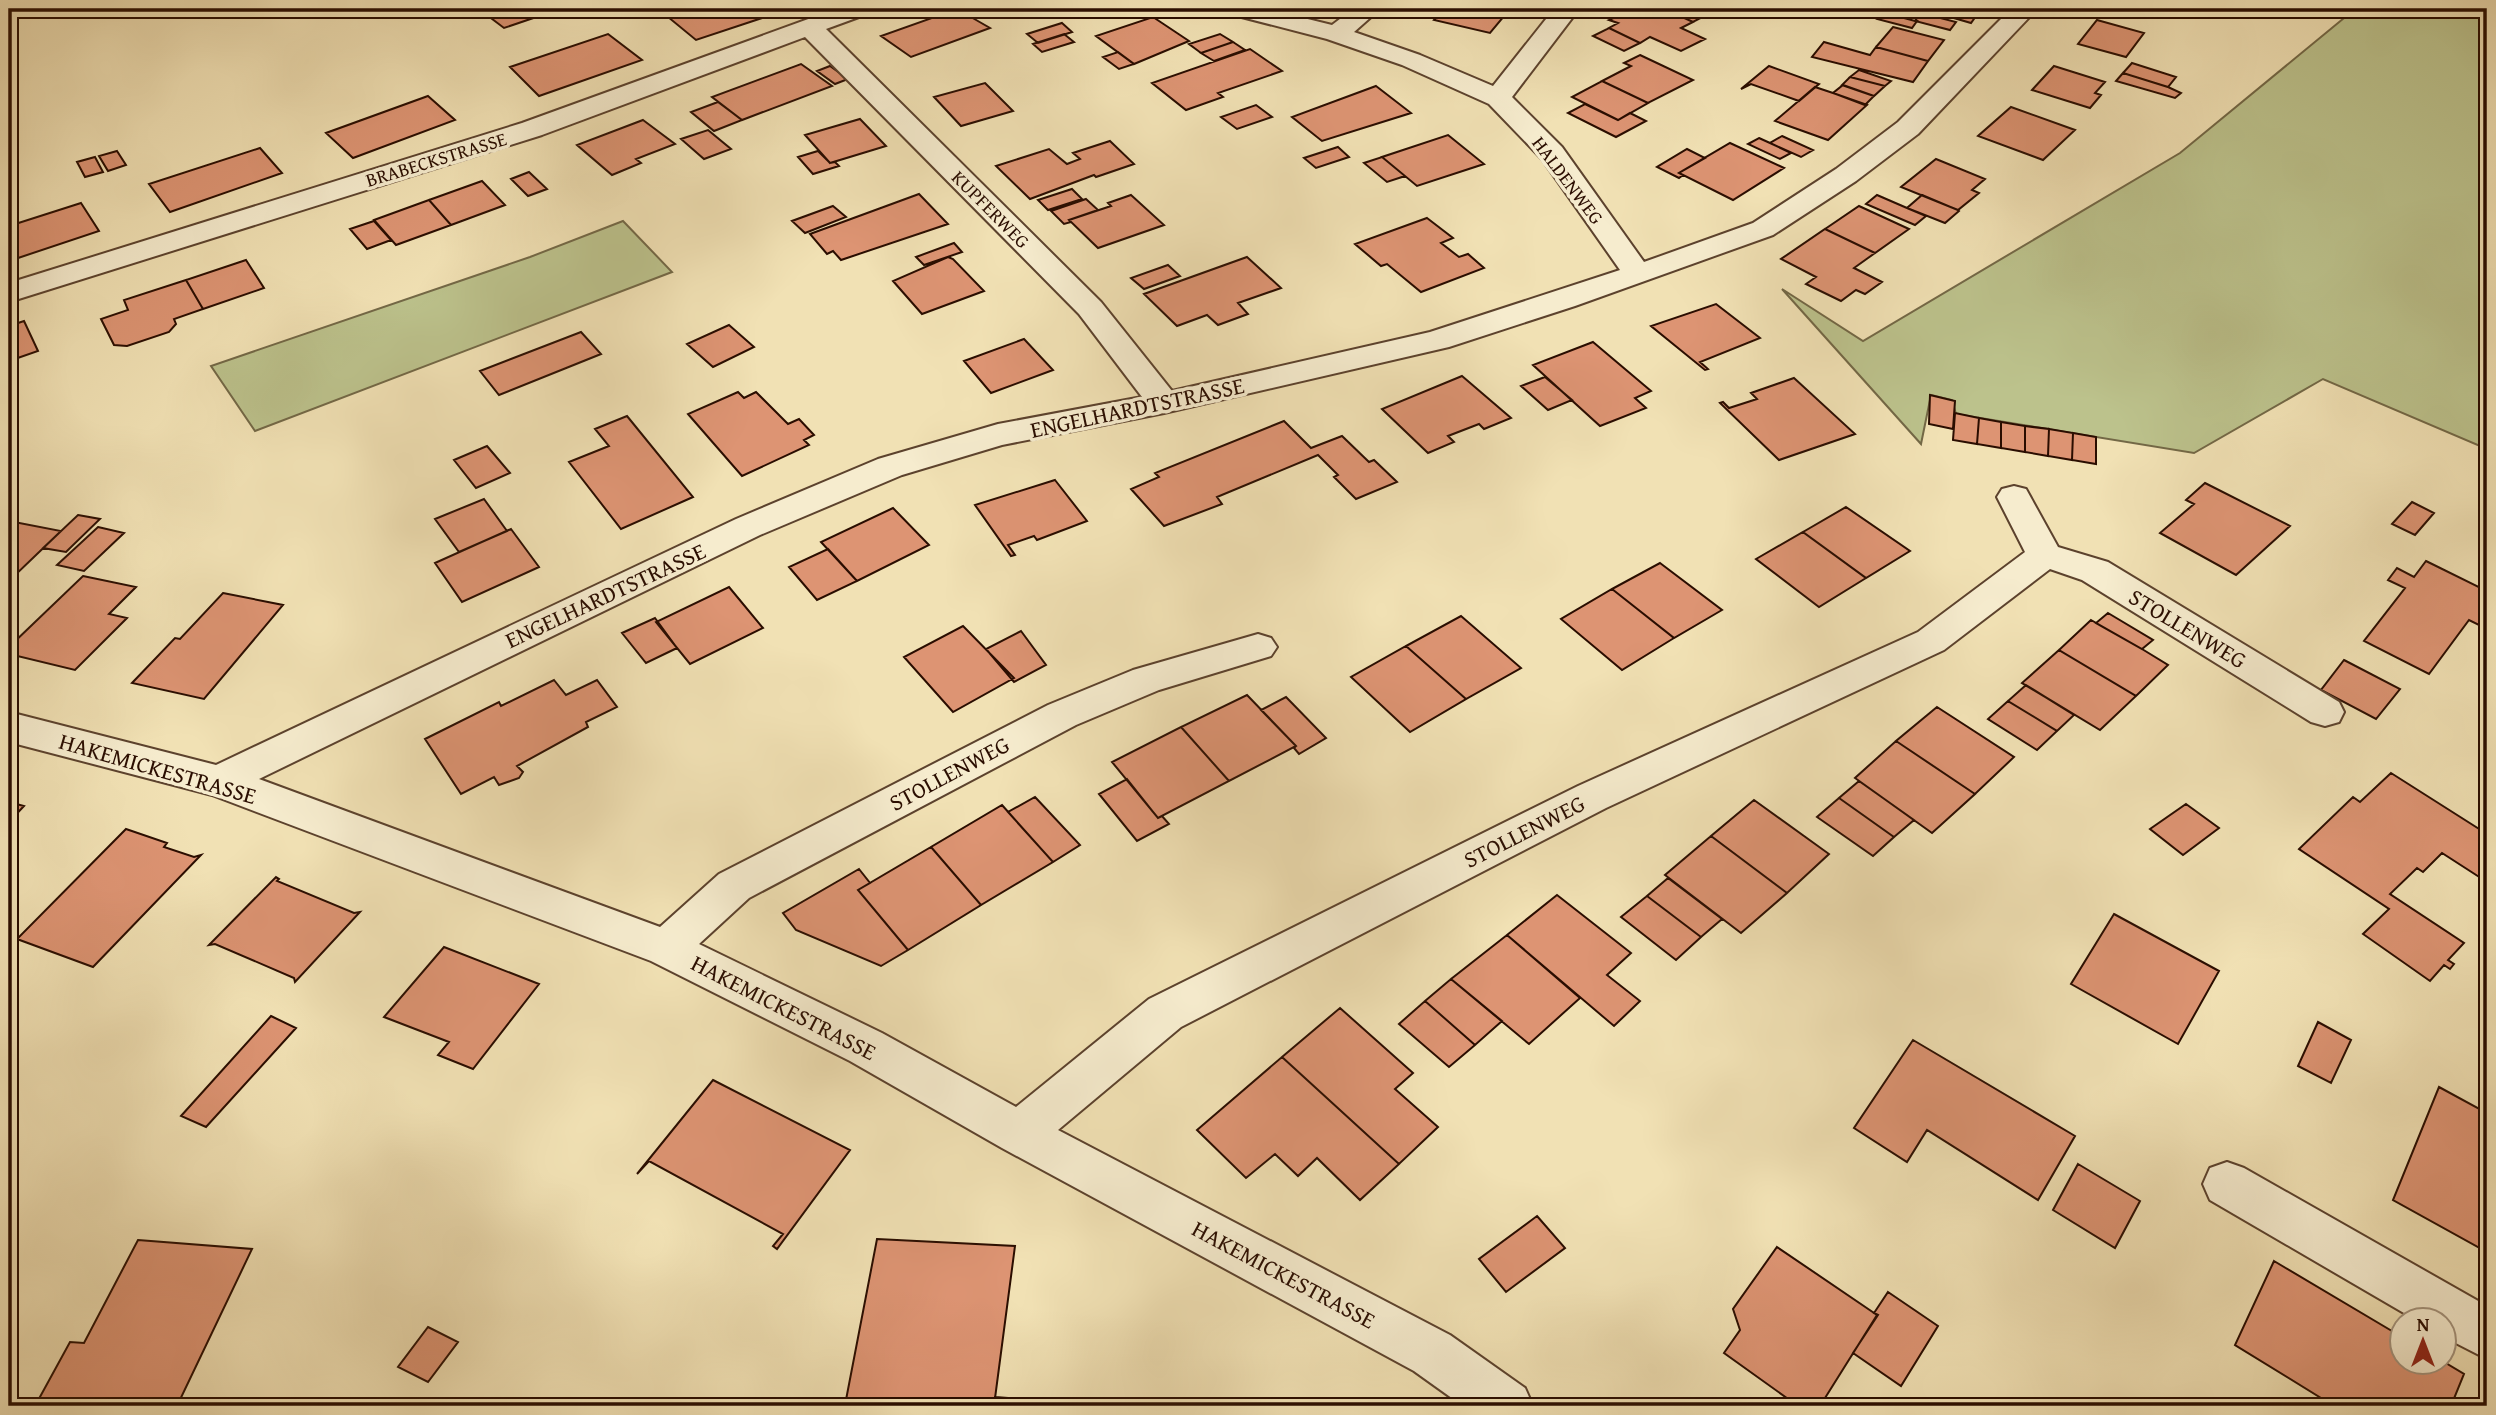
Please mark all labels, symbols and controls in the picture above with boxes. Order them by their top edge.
street label: BRABECKSTRASSE [362,124,510,194]
street label: HALDENWEG [1526,130,1610,230]
street label: KUPFERWEG [946,164,1036,254]
street label: ENGELHARDTSTRASSE [1027,368,1247,446]
street label: ENGELHARDTSTRASSE [499,534,711,656]
street label: STOLLENWEG [2123,580,2253,676]
street label: HAKEMICKESTRASSE [56,724,260,812]
street label: STOLLENWEG [883,727,1015,819]
street label: STOLLENWEG [1458,786,1591,876]
street label: HAKEMICKESTRASSE [686,946,882,1068]
street label: HAKEMICKESTRASSE [1186,1212,1382,1336]
north arrow [2388,1306,2458,1376]
text: N [2417,1310,2430,1338]

